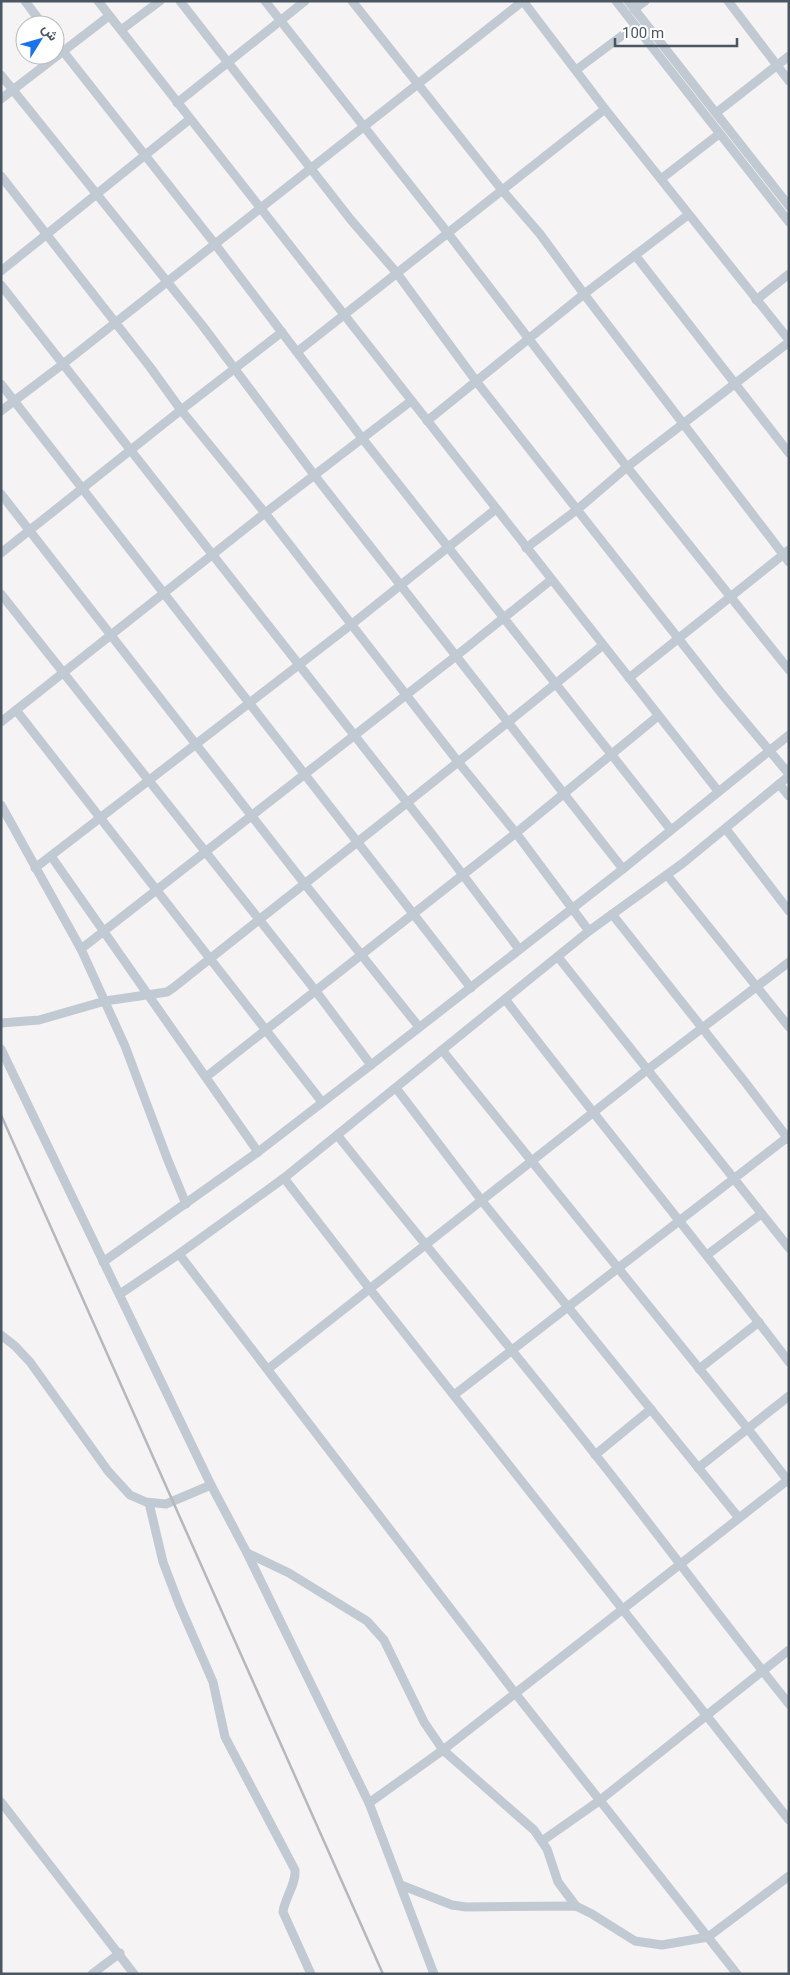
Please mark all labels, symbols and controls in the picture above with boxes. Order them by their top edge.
north arrow [15,15,65,65]
scale bar [615,15,738,47]
text: ش [38,21,62,44]
text: 100 m [622,24,664,42]

